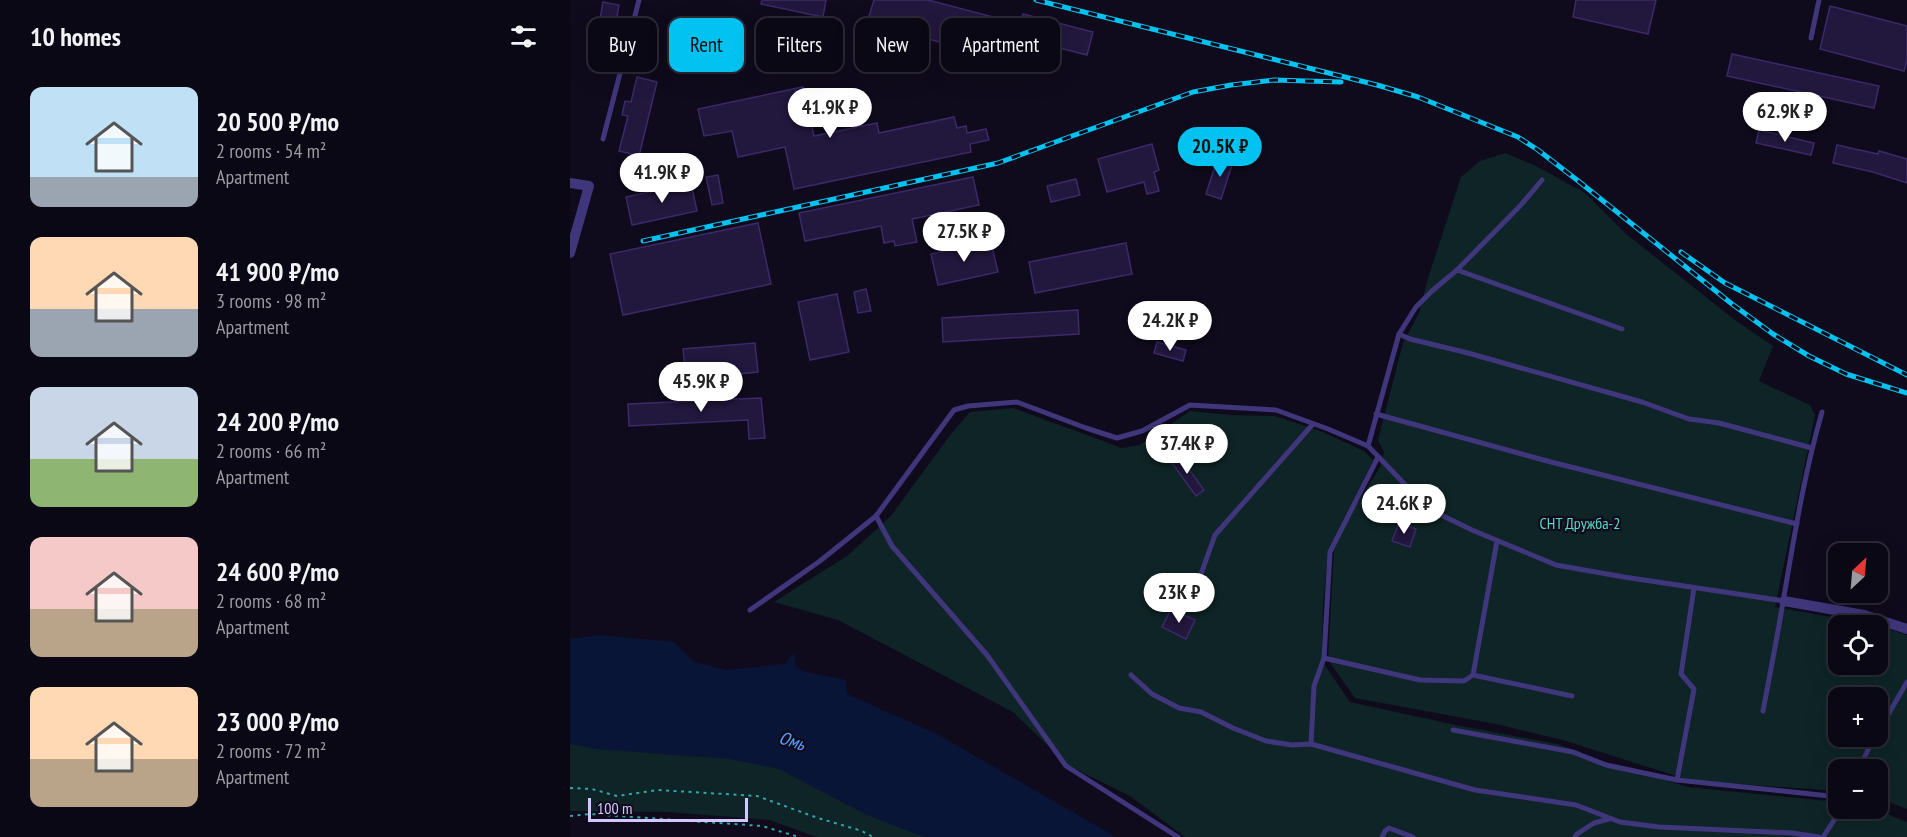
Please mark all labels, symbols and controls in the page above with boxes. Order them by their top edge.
chip: Buy [588,18,657,72]
chip: Rent [669,18,744,72]
chip: Filters [756,18,843,72]
chip: New [855,18,929,72]
chip: Apartment [941,18,1060,72]
text: 10 homes [30,20,121,53]
icon: filters [507,20,540,53]
pin: 41.9K ₽ [775,88,885,139]
pin: 62.9K ₽ [1730,92,1840,143]
text: 41.9K ₽ [802,94,858,120]
text: 62.9K ₽ [1757,98,1813,124]
text: 20 500 ₽/mo [216,105,339,138]
icon: home [78,111,150,183]
pin: 20.5K ₽ [1165,127,1275,178]
text: 20.5K ₽ [1192,133,1248,159]
text: 2 rooms · 54 m² [216,138,326,164]
pin: 41.9K ₽ [607,153,717,204]
text: 41.9K ₽ [634,159,690,185]
text: Apartment [216,164,289,190]
pin: 27.5K ₽ [909,212,1019,263]
text: 27.5K ₽ [937,218,991,244]
text: 41 900 ₽/mo [216,255,339,288]
icon: home [78,261,150,333]
text: 3 rooms · 98 m² [216,288,326,314]
pin: 24.2K ₽ [1115,301,1225,352]
text: 24.2K ₽ [1142,307,1198,333]
text: Apartment [216,314,289,340]
pin: 45.9K ₽ [646,362,756,413]
text: 45.9K ₽ [673,368,729,394]
text: 24 200 ₽/mo [216,405,339,438]
icon: home [78,411,150,483]
pin: 37.4K ₽ [1132,424,1242,475]
text: 37.4K ₽ [1160,430,1214,456]
text: 2 rooms · 66 m² [216,438,326,464]
text: Apartment [216,464,289,490]
pin: 24.6K ₽ [1349,484,1459,535]
text: 24.6K ₽ [1376,490,1432,516]
park label: СНТ Дружба-2 [1540,513,1620,533]
north arrow [1828,543,1888,603]
map controls [1828,543,1888,819]
text: 24 600 ₽/mo [216,555,339,588]
icon: home [78,561,150,633]
pin: 23K ₽ [1137,573,1221,624]
text: 23K ₽ [1158,579,1200,605]
text: 2 rooms · 68 m² [216,588,326,614]
text: Apartment [216,614,289,640]
button: locate [1828,615,1888,675]
button: + [1828,687,1888,747]
text: 23 000 ₽/mo [216,705,339,738]
icon: home [78,711,150,783]
water label: Омь [776,726,809,756]
text: 2 rooms · 72 m² [216,738,326,764]
button: − [1828,759,1888,819]
text: Apartment [216,764,289,790]
scale bar [588,795,748,822]
text: 100 m [597,798,632,818]

